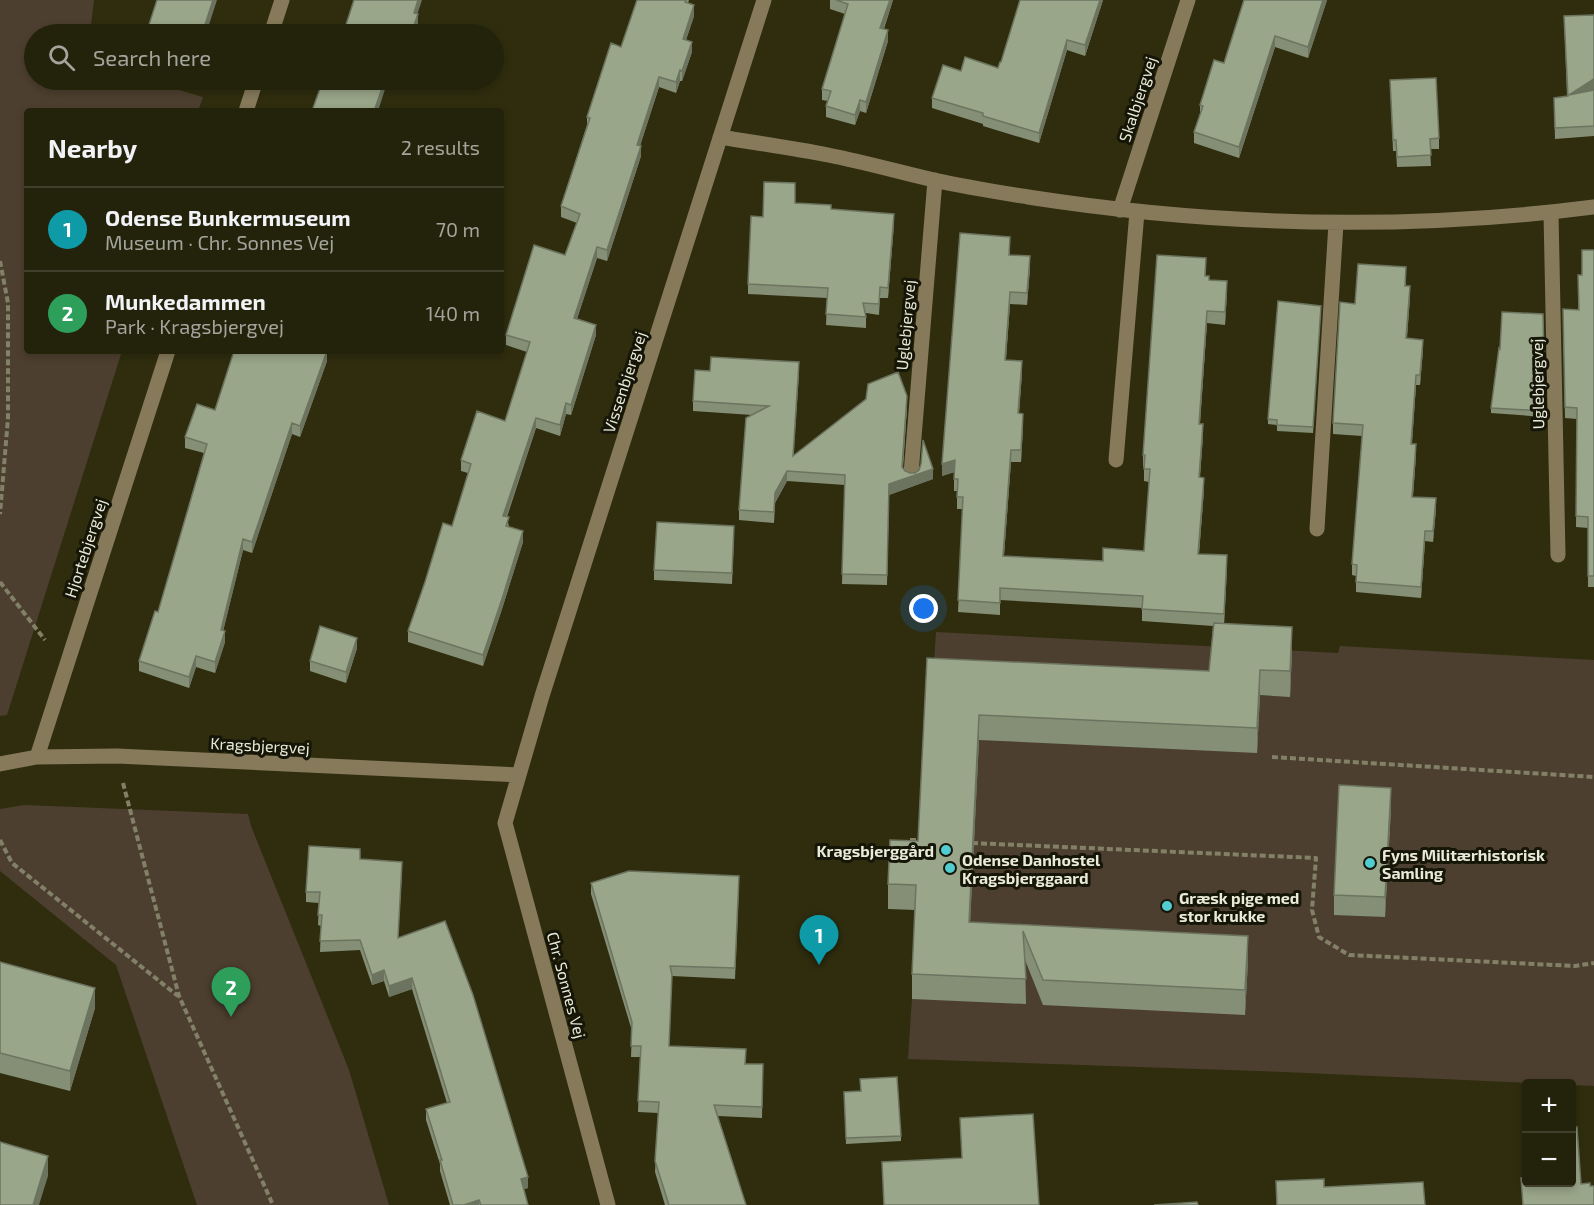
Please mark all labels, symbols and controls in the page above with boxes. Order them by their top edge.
search box [24,24,504,90]
icon: search [45,41,78,74]
text: Search here [93,44,211,70]
street label: Skalbjergvej [1114,54,1161,144]
text: Nearby [48,132,137,163]
text: 2 results [401,135,480,159]
text: Odense Bunkermuseum [105,204,351,230]
text: 1 [63,217,72,241]
text: 70 m [436,217,480,241]
text: Museum · Chr. Sonnes Vej [105,230,334,254]
street label: Uglebjergvej [892,279,919,371]
text: Munkedammen [105,288,266,314]
text: 2 [62,301,73,325]
text: 140 m [426,301,480,325]
text: Park · Kragsbjergvej [105,314,284,338]
street label: Vissenbjergvej [599,329,650,436]
street label: Uglebjergvej [1527,338,1548,430]
street label: Hjortebjergvej [60,496,111,600]
your location [909,594,938,623]
street label: Kragsbjergvej [210,733,310,758]
place label: Kragsbjerggård [816,841,934,860]
marker: Kragsbjerggård [939,843,953,857]
place label: Fyns Militærhistorisk Samling [1382,845,1545,882]
place label: Odense Danhostel Kragsbjerggaard [962,850,1101,887]
marker: Fyns Militærhistorisk Samling [1363,856,1377,870]
marker: Odense Danhostel Kragsbjerggaard [943,861,957,875]
place label: Græsk pige med stor krukke [1179,888,1299,925]
marker: Græsk pige med stor krukke [1160,899,1174,913]
pin: 1 [800,916,838,965]
street label: Chr. Sonnes Vej [543,930,590,1041]
pin: 2 [212,968,250,1017]
map controls [1522,1079,1576,1187]
button: + [1522,1079,1576,1133]
button: − [1522,1133,1576,1187]

